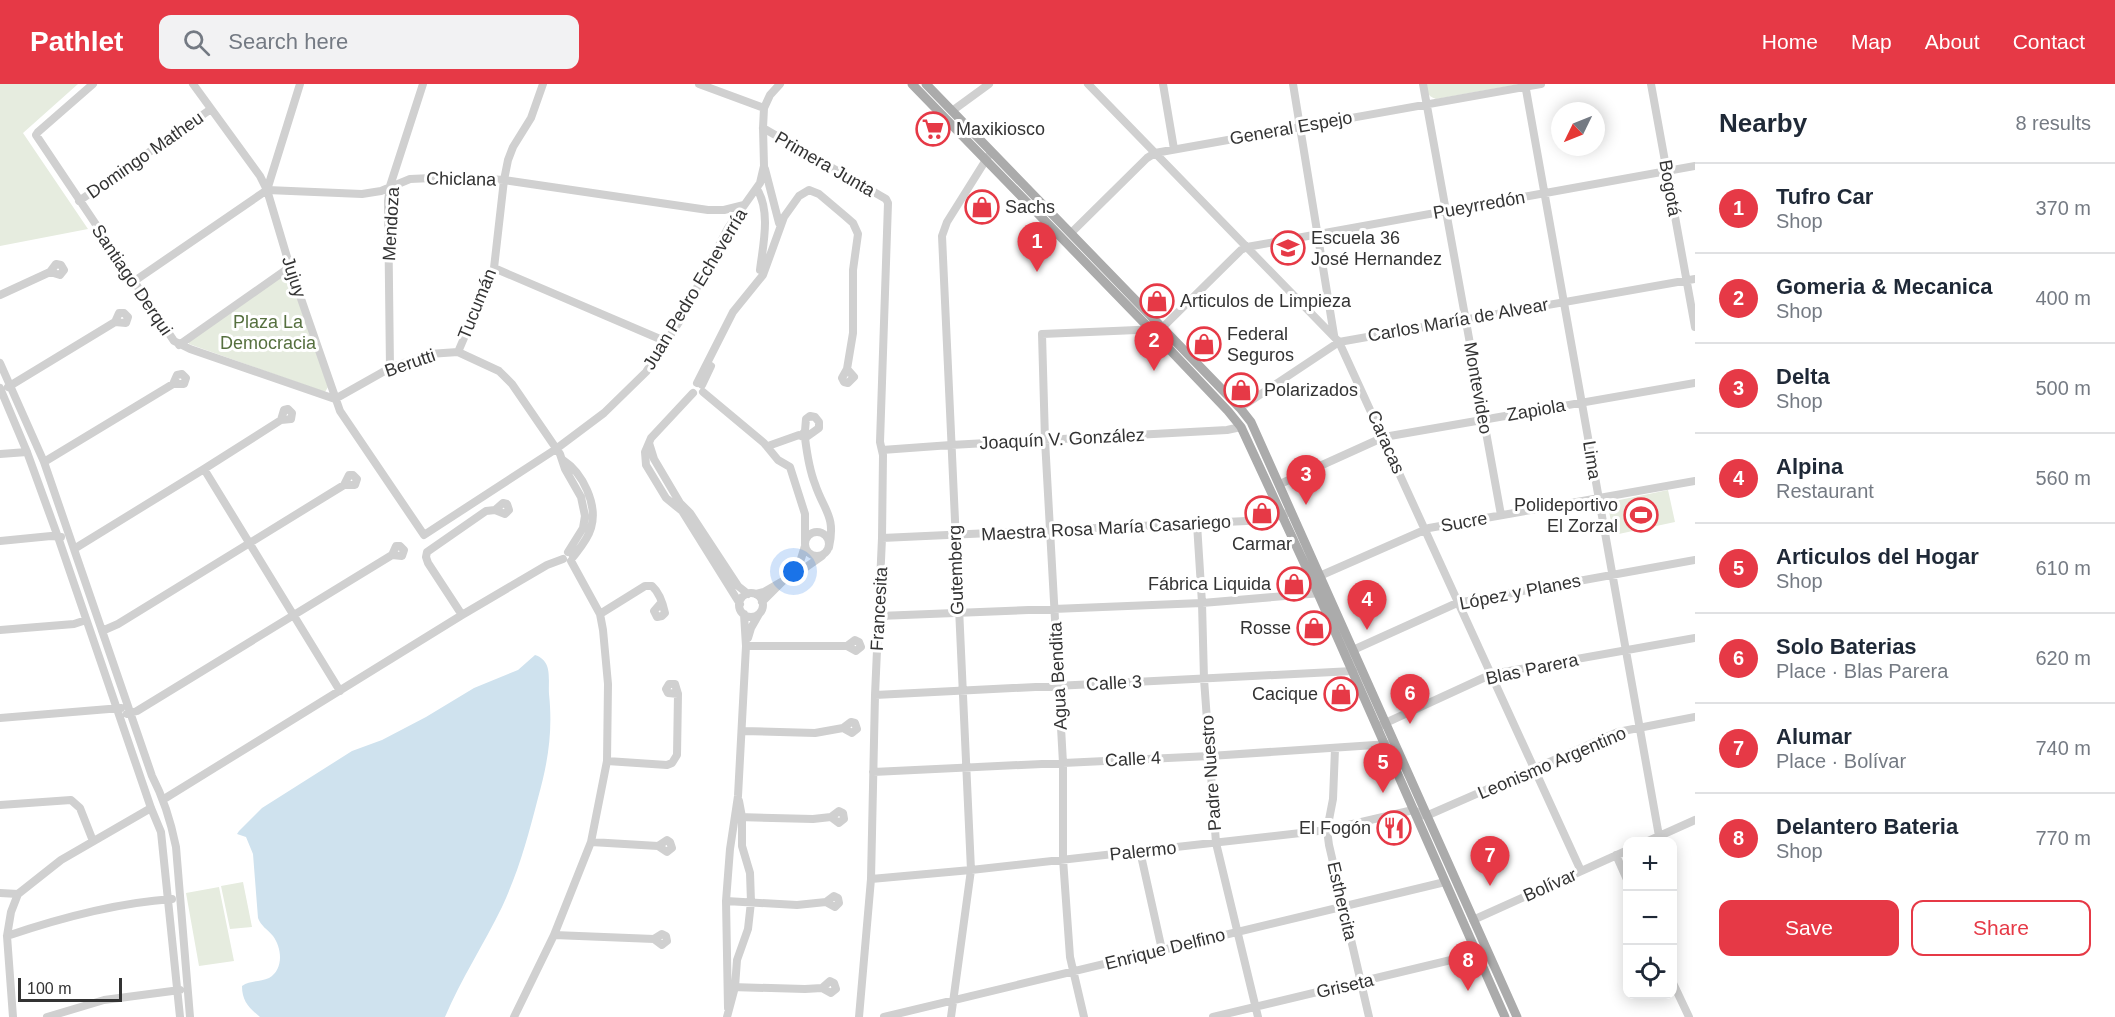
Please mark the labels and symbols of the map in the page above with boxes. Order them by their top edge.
north arrow [1551,102,1605,156]
street label: Domingo Matheu [83,107,207,203]
street label: General Espejo [1228,107,1354,149]
supermarket icon: Maxikiosco [915,111,951,147]
place label: Maxikiosco [956,119,1045,139]
street label: Primera Junta [771,127,879,201]
street label: Bogotá [1655,158,1685,219]
street label: Chiclana [426,168,497,190]
street label: Mendoza [379,186,403,262]
street label: Pueyrredón [1431,187,1527,223]
shop icon: Sachs [964,189,1000,225]
place label: Sachs [1005,197,1055,217]
street label: Juan Pedro Echeverría [639,204,751,373]
street label: Santiago Derqui [88,221,176,339]
pin: 1 [1018,222,1056,272]
place label: Escuela 36 José Hernandez [1311,228,1442,269]
school or university icon: Escuela 36 José Hernandez [1270,230,1306,266]
street label: Jujuy [278,254,310,300]
street label: Tucumán [454,266,500,342]
shop icon: Articulos de Limpieza [1139,283,1175,319]
place label: Articulos de Limpieza [1180,291,1352,311]
street label: Carlos María de Alvear [1366,294,1550,346]
park label: Plaza La Democracia [220,312,317,353]
pin: 2 [1134,322,1174,371]
place label: Federal Seguros [1227,324,1294,365]
shop icon: Federal Seguros [1186,326,1222,362]
street label: Montevideo [1460,340,1496,436]
street label: Berutti [382,345,438,381]
shop icon: Polarizados [1223,372,1259,408]
place label: Polarizados [1264,380,1358,400]
street label: Zapiola [1505,395,1568,425]
street label: Caracas [1363,407,1409,477]
street label: Joaquín V. González [979,425,1145,453]
street label: Lima [1579,439,1605,482]
pin: 3 [1286,456,1326,505]
shop icon: Carmar [1244,495,1280,531]
place label: Polideportivo El Zorzal [1514,495,1618,536]
sports icon: Polideportivo El Zorzal [1623,497,1659,533]
street label: Sucre [1439,508,1489,536]
street label: Maestra Rosa María Casariego [981,511,1231,545]
street label: Gutemberg [944,525,968,615]
place label: Carmar [1232,534,1292,554]
your location [779,557,808,586]
street label: Francesita [867,566,891,651]
shop icon: Fábrica Liquida [1276,566,1312,602]
street label: López y Planes [1458,570,1582,614]
place label: Fábrica Liquida [1148,574,1272,594]
pin: 4 [1348,580,1386,630]
shop icon: Rosse [1296,610,1332,646]
place label: Rosse [1240,618,1291,638]
street label: Agua Bendita [1045,621,1071,730]
street label: Blas Parera [1484,649,1581,689]
street label: Calle 3 [1085,672,1143,694]
pin: 6 [1390,674,1430,724]
shop icon: Cacique [1323,676,1359,712]
place label: Cacique [1252,684,1318,704]
street label: Padre Nuestro [1197,714,1225,832]
street label: Leonismo Argentino [1475,723,1629,803]
pin: 5 [1364,744,1402,793]
street label: Calle 4 [1104,748,1162,770]
restaurant icon: El Fogón [1376,810,1412,846]
place label: El Fogón [1299,818,1371,838]
pin: 7 [1470,836,1510,886]
street label: Palermo [1109,838,1177,864]
street label: Esthercita [1323,860,1361,943]
street label: Bolívar [1520,864,1580,906]
street label: Enrique Delfino [1103,924,1227,974]
pin: 8 [1448,942,1488,991]
street label: Griseta [1314,970,1376,1002]
scale bar [18,975,122,1002]

